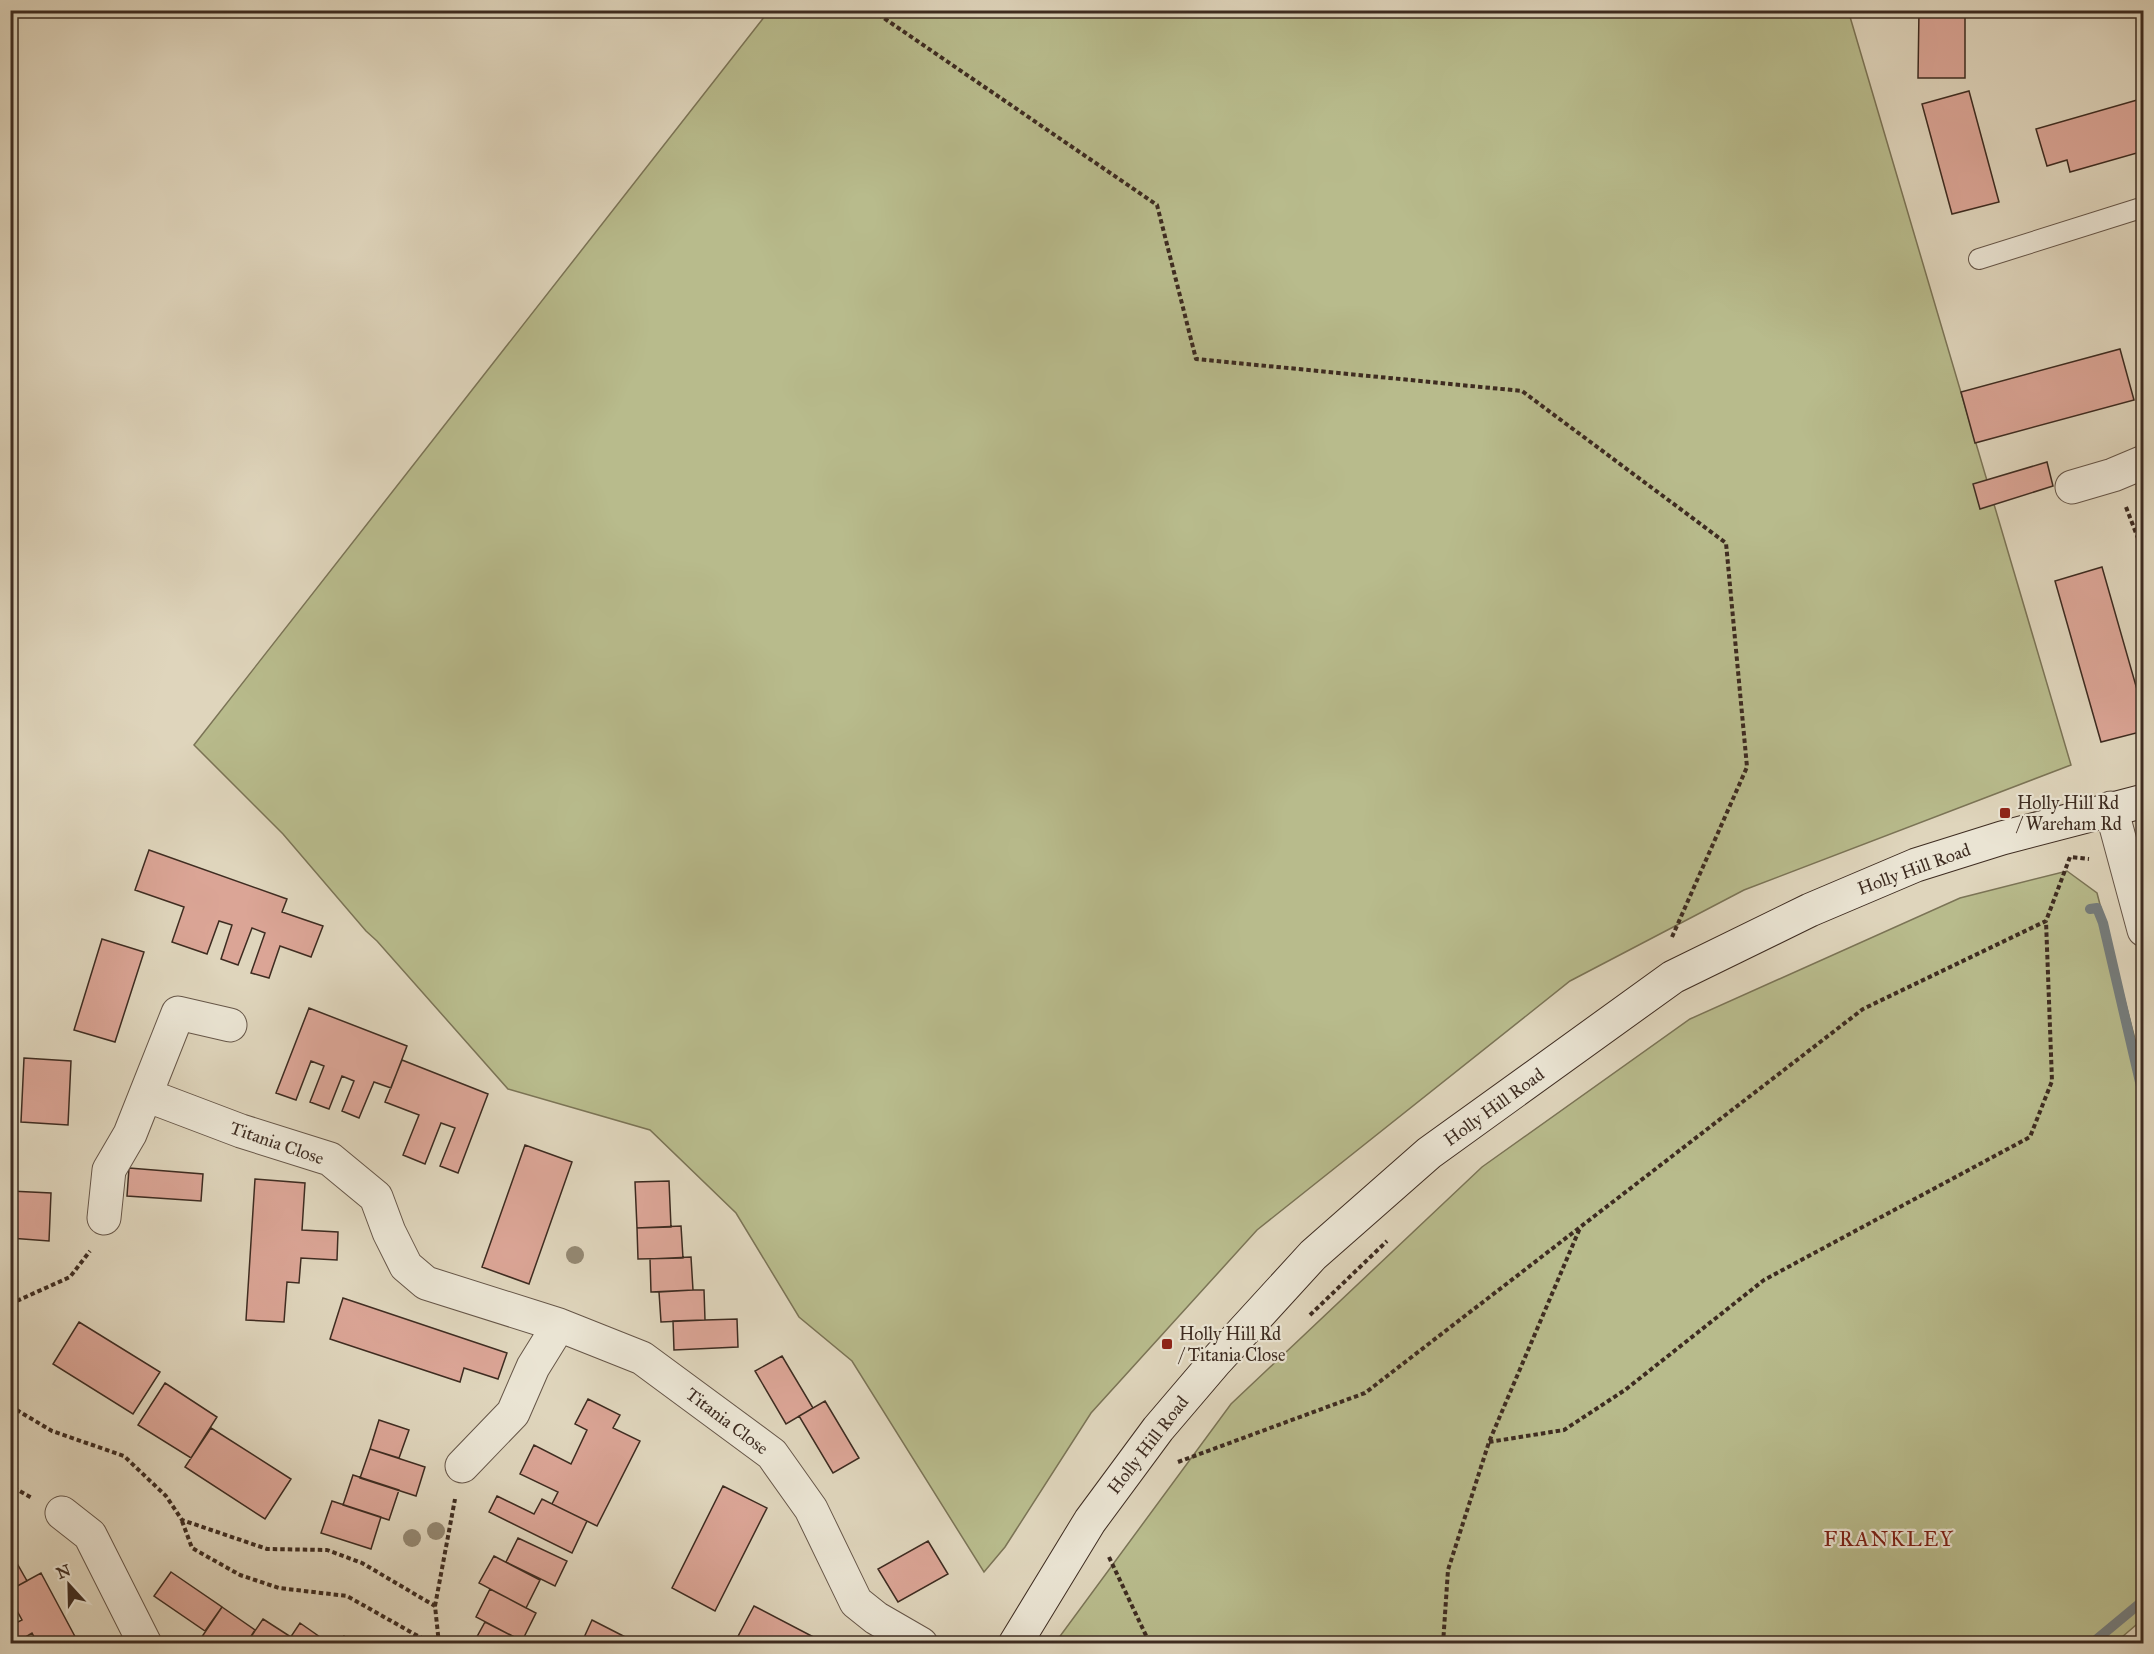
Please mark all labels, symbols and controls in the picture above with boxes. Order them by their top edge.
place label: Holly Hill Rd / Wareham Rd [2015,792,2122,835]
marker: Holly Hill Rd / Wareham Rd [1998,806,2012,820]
street label: Holly Hill Road [1854,838,1974,900]
street label: Holly Hill Road [1440,1063,1548,1151]
street label: Titania Close [227,1117,327,1169]
place label: Holly Hill Rd / Titania Close [1177,1323,1285,1366]
marker: Holly Hill Rd / Titania Close [1160,1337,1174,1351]
street label: Titania Close [681,1383,773,1459]
street label: Holly Hill Road [1103,1391,1193,1499]
district label: FRANKLEY [1823,1526,1955,1552]
north arrow [39,1555,99,1615]
text: N [54,1560,74,1583]

